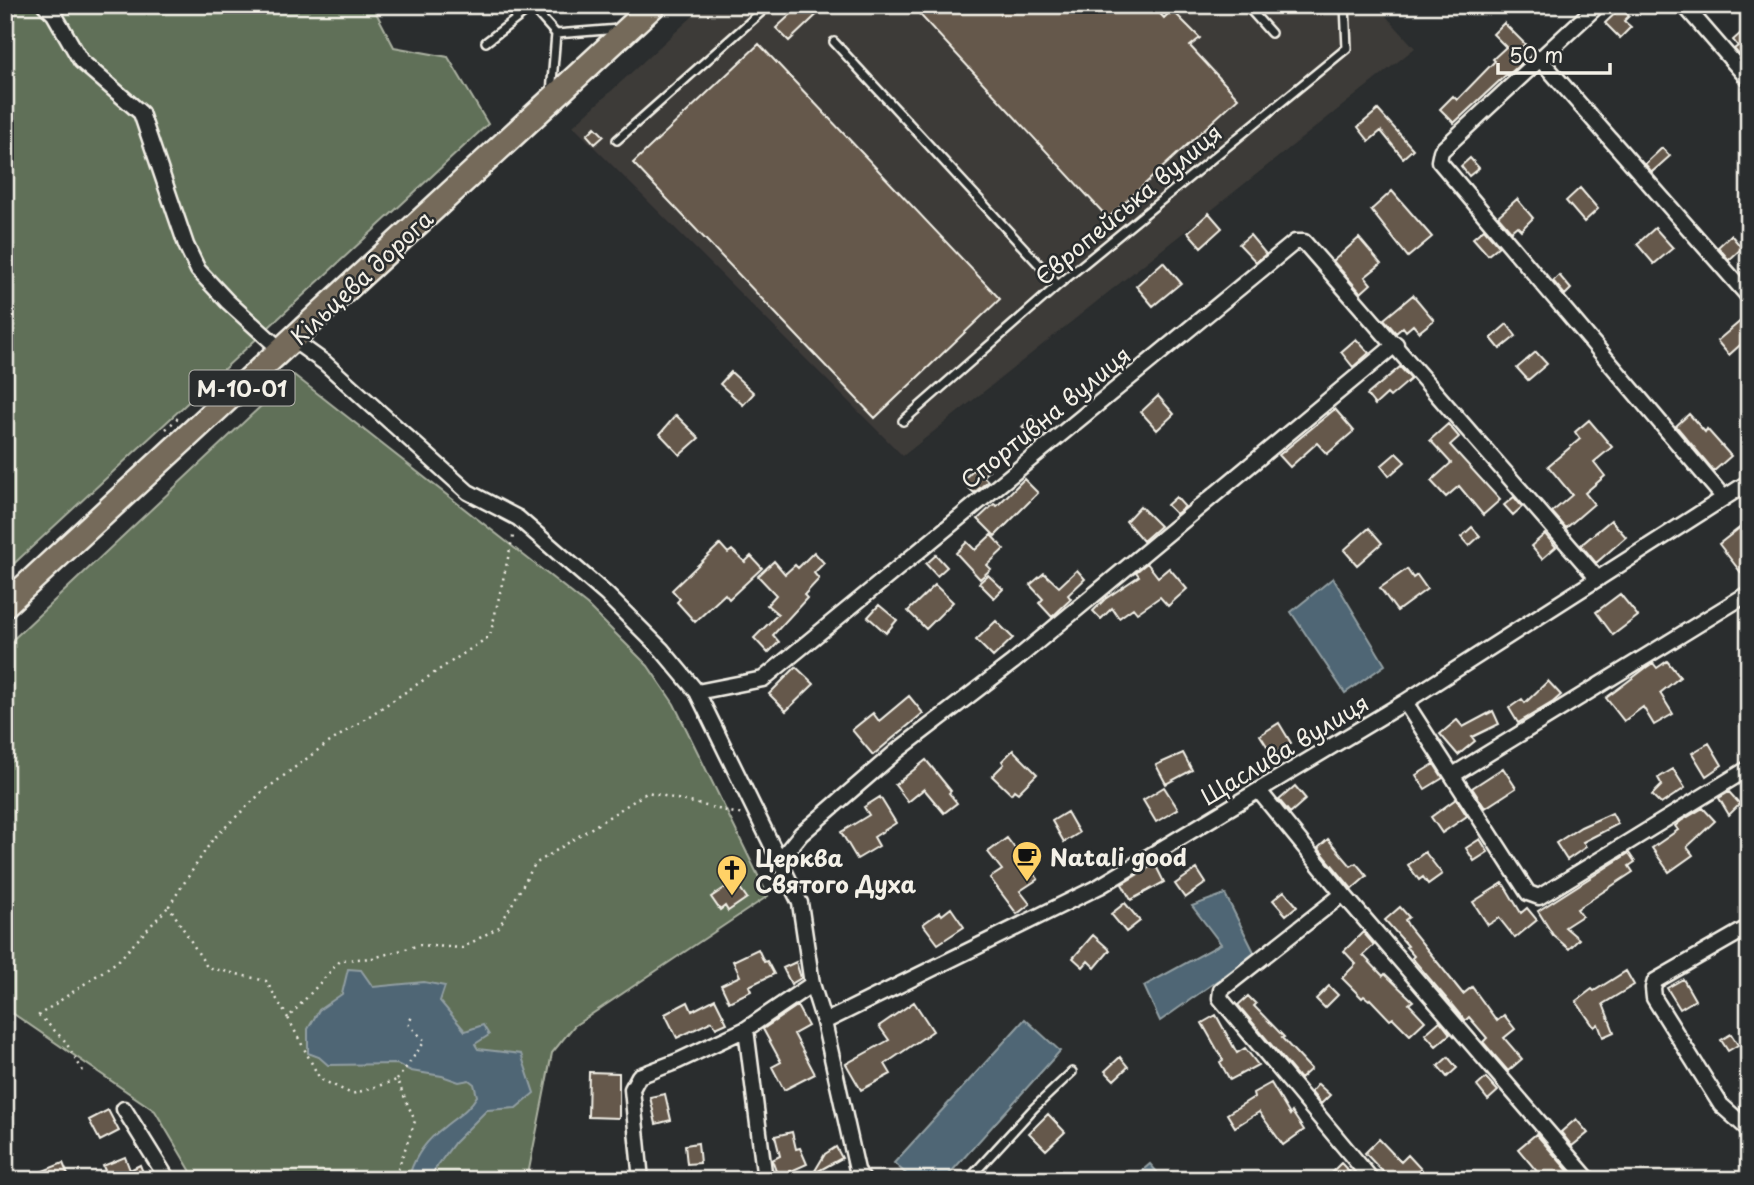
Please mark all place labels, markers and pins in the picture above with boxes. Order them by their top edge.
cafe icon: Natali good [1010,839,1044,883]
place label: Natali good [1050,839,1187,874]
place label: Церква Святого Духа [755,840,917,901]
church icon: Церква Святого Духа [715,853,749,897]

